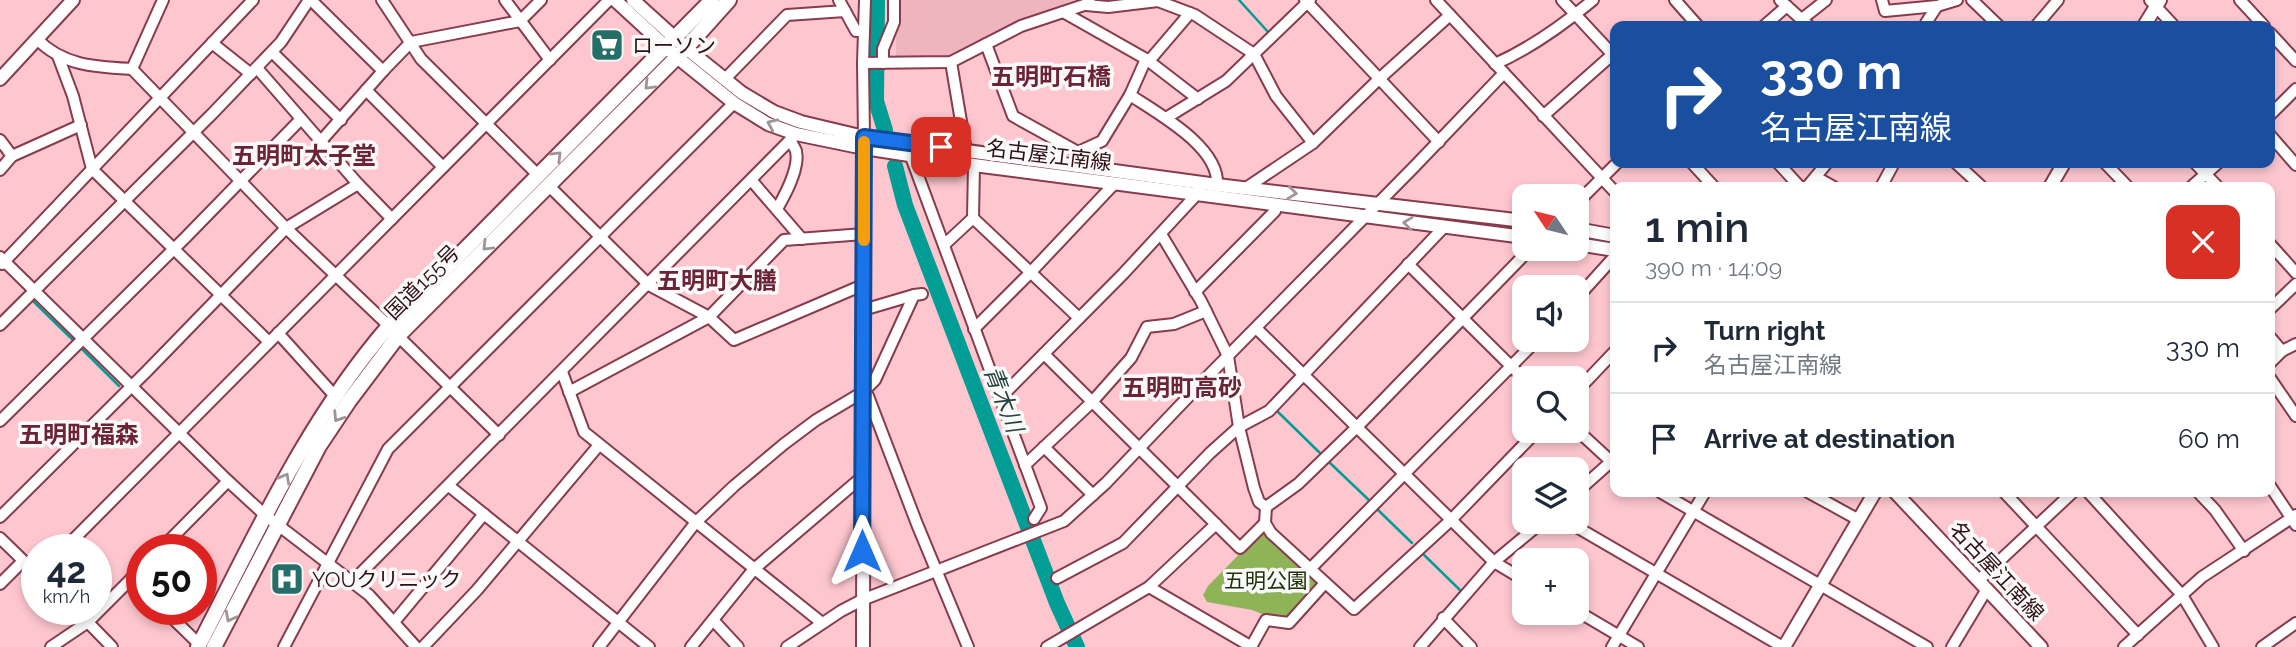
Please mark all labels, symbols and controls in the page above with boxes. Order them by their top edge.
supermarket icon: ローソン [588,26,626,64]
place label: ローソン [632,33,716,58]
text: 330 m [1760,43,1902,100]
icon: right [1645,49,1736,140]
district label: 五明町石橋 [991,62,1111,91]
one-way arrow [644,77,657,90]
text: 名古屋江南線 [1760,109,1952,146]
pin [911,117,971,177]
one-way arrow [767,118,780,132]
icon: arrive [922,128,960,166]
street label: 名古屋江南線 [985,135,1113,175]
district label: 五明町太子堂 [232,141,376,170]
one-way arrow [549,151,562,164]
north arrow [1512,184,1589,261]
map controls [1512,184,1589,625]
one-way arrow [1286,186,1298,201]
text: 1 min [1645,203,1749,252]
button: close [2166,205,2240,279]
one-way arrow [1402,215,1414,230]
one-way arrow [483,237,496,250]
street label: 国道155号 [380,240,464,324]
text: 390 m · 14:09 [1645,254,1782,281]
district label: 五明町大膳 [657,266,777,295]
button: sound [1512,275,1589,352]
text: Turn right [1704,316,1825,346]
icon: right [1645,329,1683,367]
text: 330 m [2166,333,2240,363]
text: 名古屋江南線 [1704,351,1842,378]
water label: 青木川 [979,362,1030,439]
button: search [1512,366,1589,443]
district label: 五明町高砂 [1122,373,1242,402]
one-way arrow [334,409,347,422]
district label: 五明町福森 [19,420,139,449]
icon: arrive [1645,420,1683,458]
text: Arrive at destination [1704,424,1955,454]
text: 60 m [2178,424,2240,454]
button: layers [1512,457,1589,534]
one-way arrow [277,472,290,485]
position arrow [825,514,899,588]
street label: 名古屋江南線 [1945,516,2049,626]
speed limit sign: 50 [126,534,217,625]
button: + [1512,548,1589,625]
text: 42 [47,550,86,591]
hospital icon: YOUクリニック [268,560,306,598]
place label: YOUクリニック [312,567,461,592]
park label: 五明公園 [1224,568,1308,593]
text: km/h [43,586,90,607]
one-way arrow [225,609,239,622]

